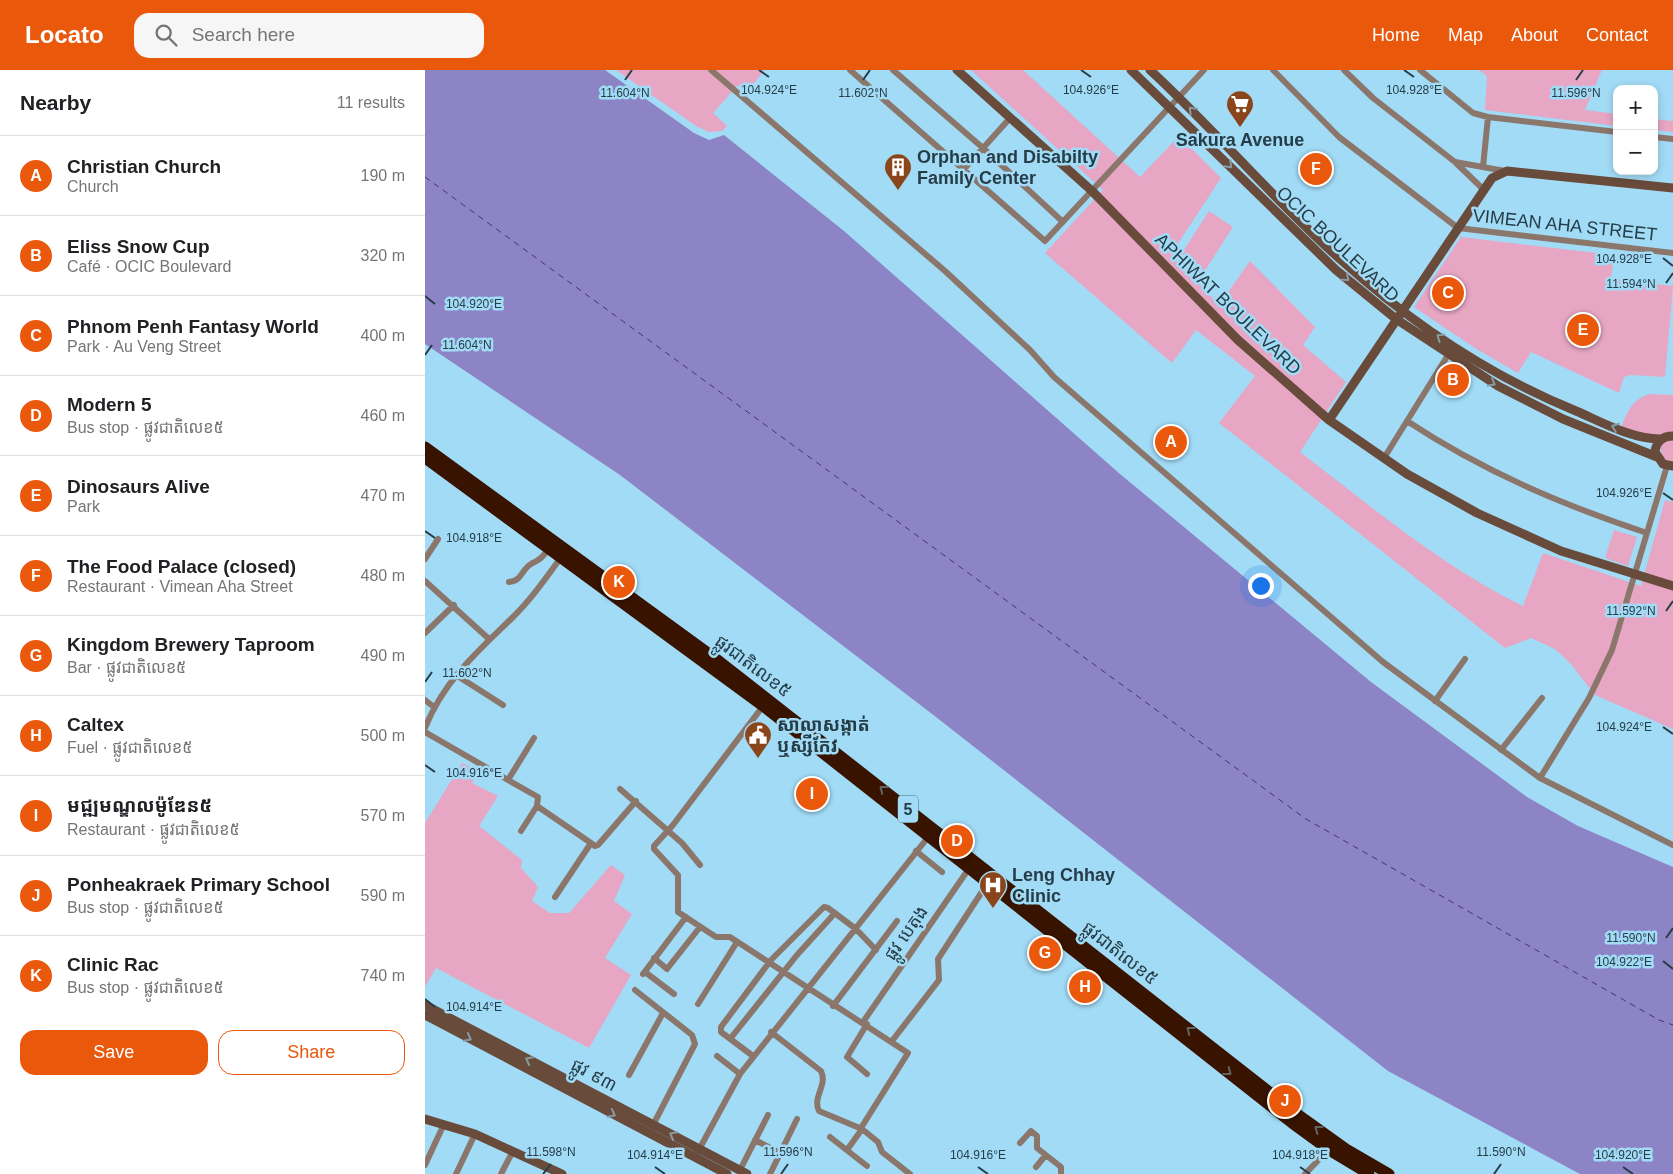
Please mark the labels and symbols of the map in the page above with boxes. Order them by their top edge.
text: 104.924°E [741,83,797,97]
text: 104.926°E [1063,83,1119,97]
text: 104.928°E [1386,83,1442,97]
text: 11.604°N [600,86,650,100]
text: 11.602°N [838,86,888,100]
text: 11.596°N [1551,86,1601,100]
supermarket icon: Sakura Avenue [1225,89,1255,128]
one-way arrow [1188,106,1197,115]
place label: Sakura Avenue [1176,130,1304,150]
place label: Orphan and Disabilty Family Center [917,147,1098,188]
pin: F [1300,150,1332,188]
building icon: Orphan and Disabilty Family Center [883,152,913,191]
one-way arrow [1224,159,1233,168]
street label: OCIC BOULEVARD [1273,182,1403,306]
street label: VIMEAN AHA STREET [1472,205,1658,245]
street label: APHIWAT BOULEVARD [1151,229,1305,379]
text: 104.928°E [1596,252,1652,266]
one-way arrow [1340,272,1349,281]
pin: C [1432,274,1464,312]
text: 11.594°N [1606,277,1656,291]
text: 104.920°E [446,297,502,311]
pin: E [1567,311,1599,349]
one-way arrow [1436,334,1446,343]
text: 11.604°N [442,338,492,352]
pin: B [1437,361,1469,399]
one-way arrow [1486,376,1495,386]
pin: A [1155,423,1187,461]
one-way arrow [1611,423,1620,433]
text: 104.926°E [1596,486,1652,500]
text: 104.918°E [446,531,502,545]
pin: K [603,563,635,601]
your location [1248,573,1274,599]
text: 11.592°N [1606,604,1656,618]
street label: ផ្លូវជាតិលេខ៥ [707,631,795,706]
text: 11.602°N [442,666,492,680]
place label: សាលាសង្កាត់ ឬស្សីកែវ [777,715,870,757]
public building icon: សាលាសង្កាត់ ឬស្សីកែវ [743,720,773,759]
text: 104.924°E [1596,720,1652,734]
text: 104.916°E [446,766,502,780]
pin: I [796,775,828,813]
one-way arrow [880,786,889,794]
road number: 5 [898,796,918,822]
pin: D [941,822,973,860]
place label: Leng Chhay Clinic [1012,865,1115,906]
hospital icon: Leng Chhay Clinic [978,870,1008,909]
street label: ផ្លូវ បេតុង [880,902,937,968]
street label: ផ្លូវជាតិលេខ៥ [1074,917,1162,994]
text: 11.590°N [1606,931,1656,945]
pin: G [1029,934,1061,972]
text: 104.922°E [1596,955,1652,969]
pin: H [1069,968,1101,1006]
text: 104.914°E [446,1000,502,1014]
one-way arrow [1186,1026,1195,1035]
one-way arrow [463,1032,472,1042]
street label: ផ្លូវ ៩៣ [565,1055,620,1101]
one-way arrow [526,1056,535,1066]
one-way arrow [1222,1067,1231,1075]
pin: J [1269,1082,1301,1120]
one-way arrow [607,1108,616,1118]
one-way arrow [1315,1127,1324,1135]
one-way arrow [669,1131,678,1141]
text: 11.598°N [526,1145,576,1159]
text: 11.596°N [763,1145,813,1159]
text: 11.590°N [1476,1145,1526,1159]
text: 104.914°E [627,1148,683,1162]
text: 104.916°E [950,1148,1006,1162]
text: 104.918°E [1272,1148,1328,1162]
text: 104.920°E [1595,1148,1651,1162]

